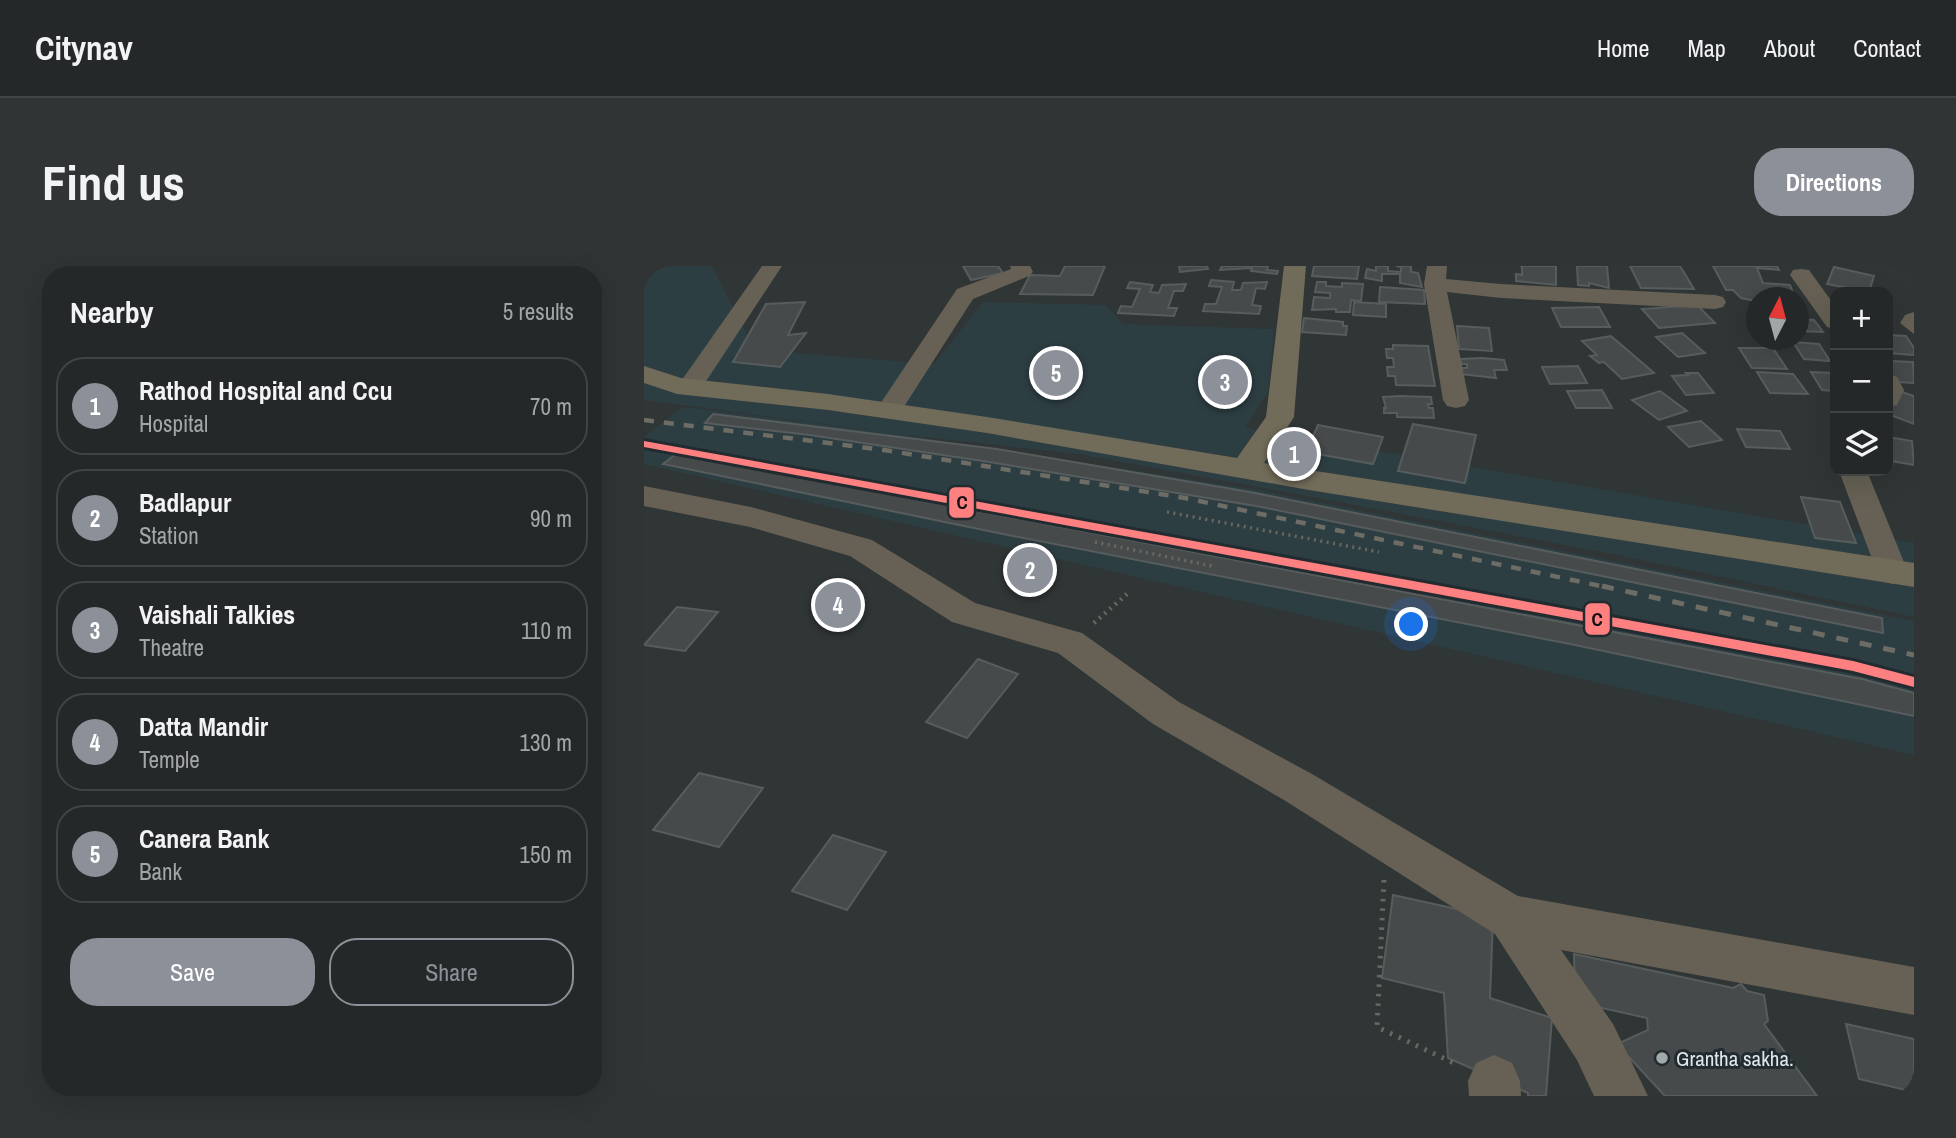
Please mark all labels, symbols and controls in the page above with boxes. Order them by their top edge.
text: Citynav [35,26,133,70]
text: Home [1597,32,1649,64]
text: Map [1687,32,1726,64]
text: About [1764,32,1815,64]
text: Contact [1853,32,1921,64]
button: Directions [1754,148,1914,216]
text: Find us [42,149,185,215]
north arrow [1746,287,1809,350]
map controls [1830,287,1893,476]
button: + [1830,287,1893,350]
text: Nearby [70,292,153,332]
text: 5 results [503,296,574,327]
pin: 5 [1033,347,1079,399]
button: − [1830,350,1893,413]
pin: 3 [1202,356,1248,408]
text: Rathod Hospital and Ccu [139,373,393,408]
text: 1 [90,391,100,422]
text: 70 m [530,391,572,422]
text: Hospital [139,408,208,439]
button: layers [1830,413,1893,476]
pin: 1 [1271,428,1317,480]
text: Badlapur [139,485,231,520]
line badge: C [948,486,975,519]
text: C [956,489,968,515]
text: 2 [90,503,100,534]
text: 90 m [530,503,572,534]
text: Station [139,520,199,551]
pin: 2 [1007,544,1053,596]
pin: 4 [815,579,861,631]
text: Vaishali Talkies [139,597,295,632]
line badge: C [1584,602,1611,636]
text: C [1591,606,1603,632]
your location [1394,607,1428,641]
text: 3 [90,615,100,646]
text: 110 m [521,615,572,646]
text: Theatre [139,632,204,663]
text: Datta Mandir [139,709,268,744]
text: 4 [90,727,100,758]
text: 130 m [520,727,572,758]
text: Temple [139,744,200,775]
text: Canera Bank [139,821,269,856]
text: 5 [90,839,100,870]
text: 150 m [520,839,572,870]
text: Bank [139,856,182,887]
button: Save [70,938,315,1006]
button: Share [329,938,574,1006]
place label: Grantha sakha. [1676,1044,1794,1073]
marker: Grantha sakha. [1654,1050,1670,1066]

